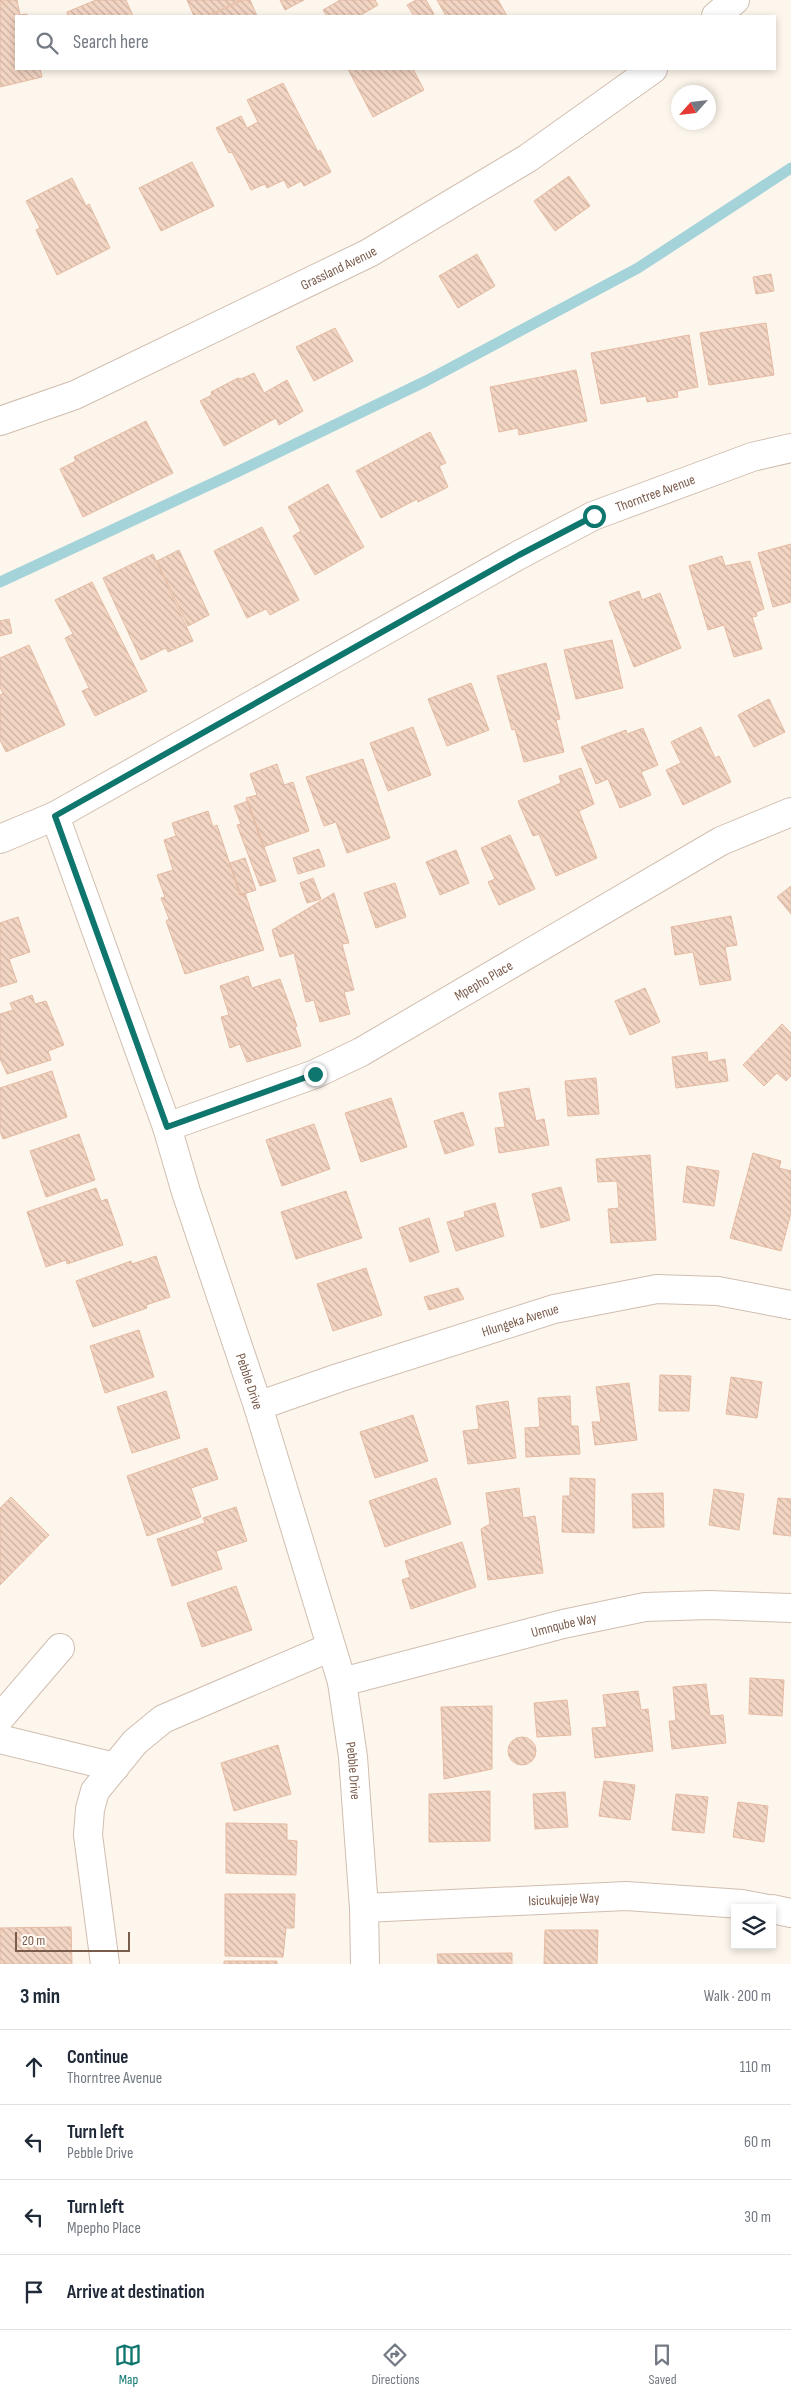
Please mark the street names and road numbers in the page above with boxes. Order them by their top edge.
street label: Grassland Avenue [298,242,380,294]
street label: Thorntree Avenue [613,471,697,516]
street label: Mpepho Place [451,957,516,1004]
street label: Hlungeka Avenue [480,1300,560,1341]
street label: Pebble Drive [232,1351,267,1412]
street label: Umnqube Way [529,1609,599,1641]
street label: Pebble Drive [342,1741,364,1800]
street label: Isicukujeje Way [528,1889,600,1909]

